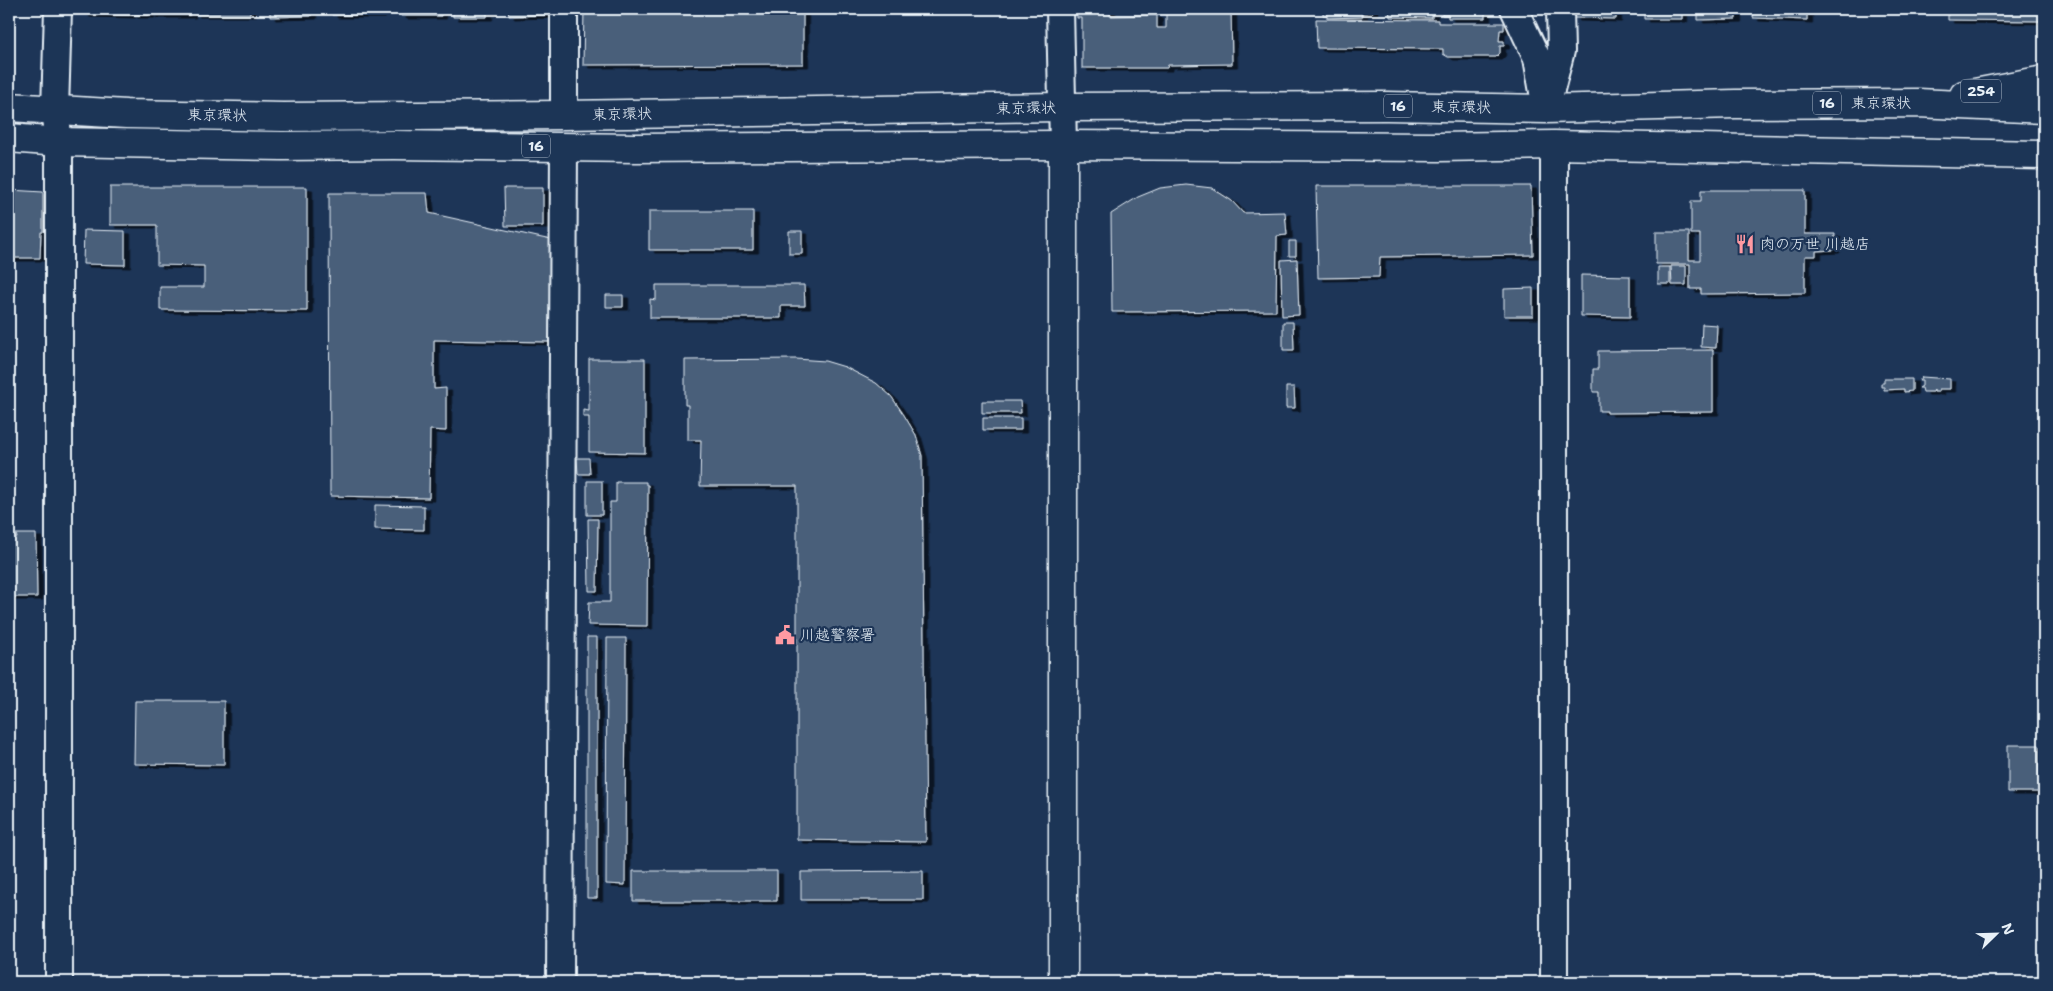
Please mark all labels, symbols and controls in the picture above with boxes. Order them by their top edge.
road number: 254 [1961,80,2001,102]
road number: 16 [1813,92,1841,115]
street label: 東京環状 [1851,93,1911,113]
road number: 16 [1384,94,1412,118]
street label: 東京環状 [1431,96,1491,118]
street label: 東京環状 [996,97,1056,119]
street label: 東京環状 [592,103,652,125]
street label: 東京環状 [187,104,247,126]
road number: 16 [522,134,550,158]
restaurant icon: 肉の万世 川越店 [1734,233,1756,255]
place label: 肉の万世 川越店 [1760,234,1870,254]
public building icon: 川越警察署 [774,624,796,646]
place label: 川越警察署 [800,625,875,645]
north arrow [1970,908,2020,958]
text: N [1998,920,2018,938]

